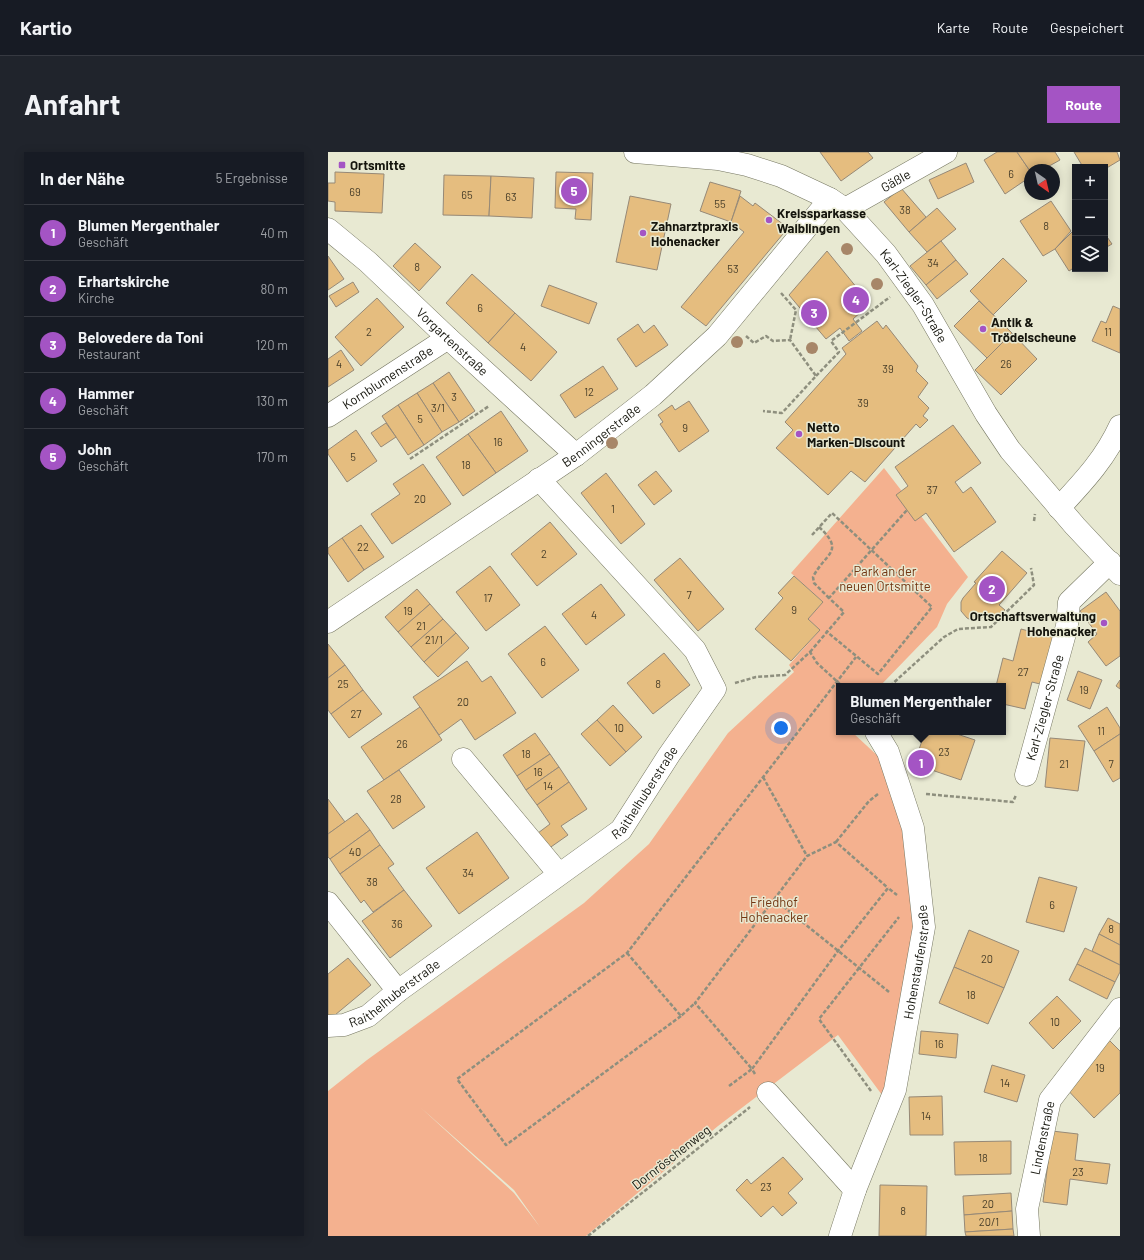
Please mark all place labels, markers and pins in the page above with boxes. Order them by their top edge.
place label: Ortsmitte [350,157,406,173]
marker: Ortsmitte [337,160,347,170]
pin: 5 [561,176,587,206]
place label: Kreissparkasse Waiblingen [777,205,866,236]
marker: Kreissparkasse Waiblingen [764,215,774,225]
place label: Zahnarztpraxis Hohenacker [651,218,739,249]
marker: Zahnarztpraxis Hohenacker [638,228,648,238]
pin: 4 [843,285,869,315]
pin: 3 [801,298,827,328]
place label: Antik & Trödelscheune [991,314,1076,345]
marker: Antik & Trödelscheune [978,324,988,334]
place label: Netto Marken-Discount [807,419,905,450]
marker: Netto Marken-Discount [794,429,804,439]
pin: 2 [979,574,1005,604]
place label: Ortschaftsverwaltung Hohenacker [970,608,1096,639]
marker: Ortschaftsverwaltung Hohenacker [1099,618,1109,628]
pin: 1 [908,748,934,778]

